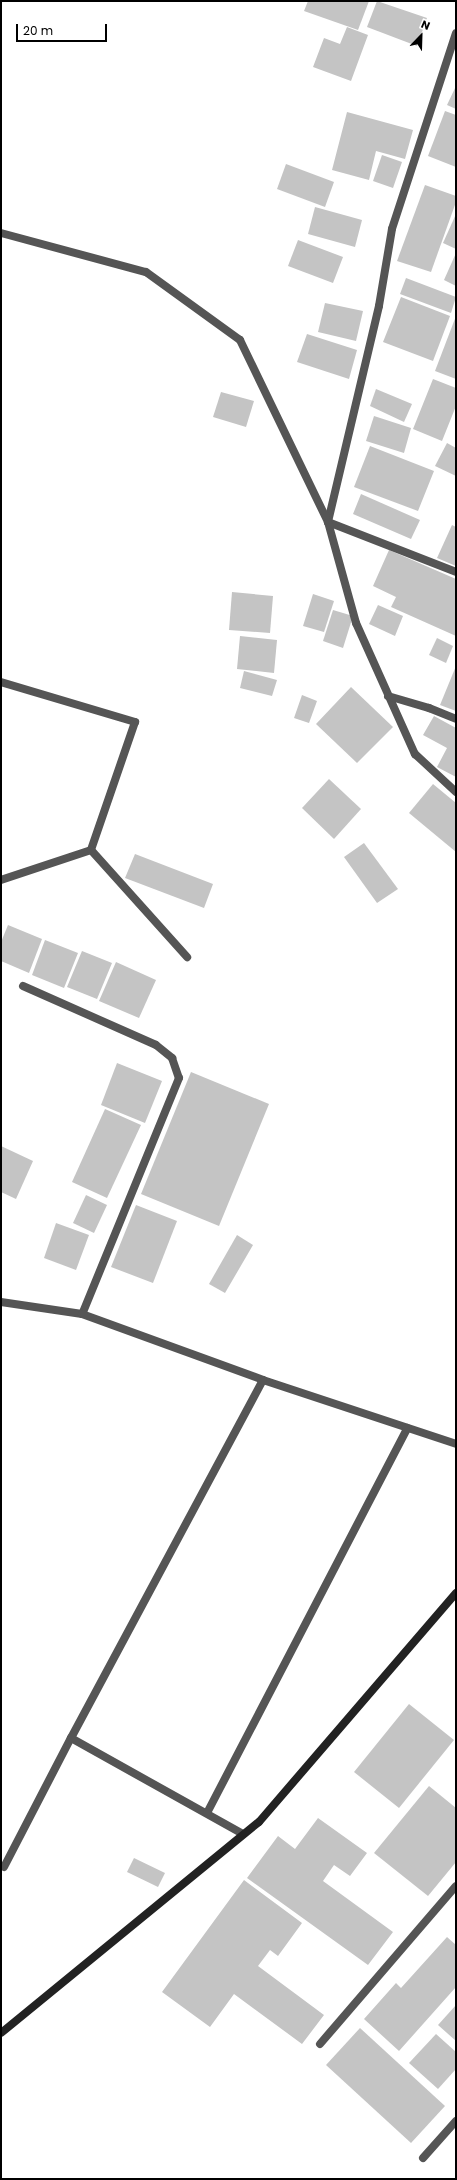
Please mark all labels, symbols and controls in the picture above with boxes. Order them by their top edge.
scale bar [18,16,109,42]
north arrow [401,16,441,56]
text: N [419,16,433,34]
text: 20 m [23,22,53,39]

